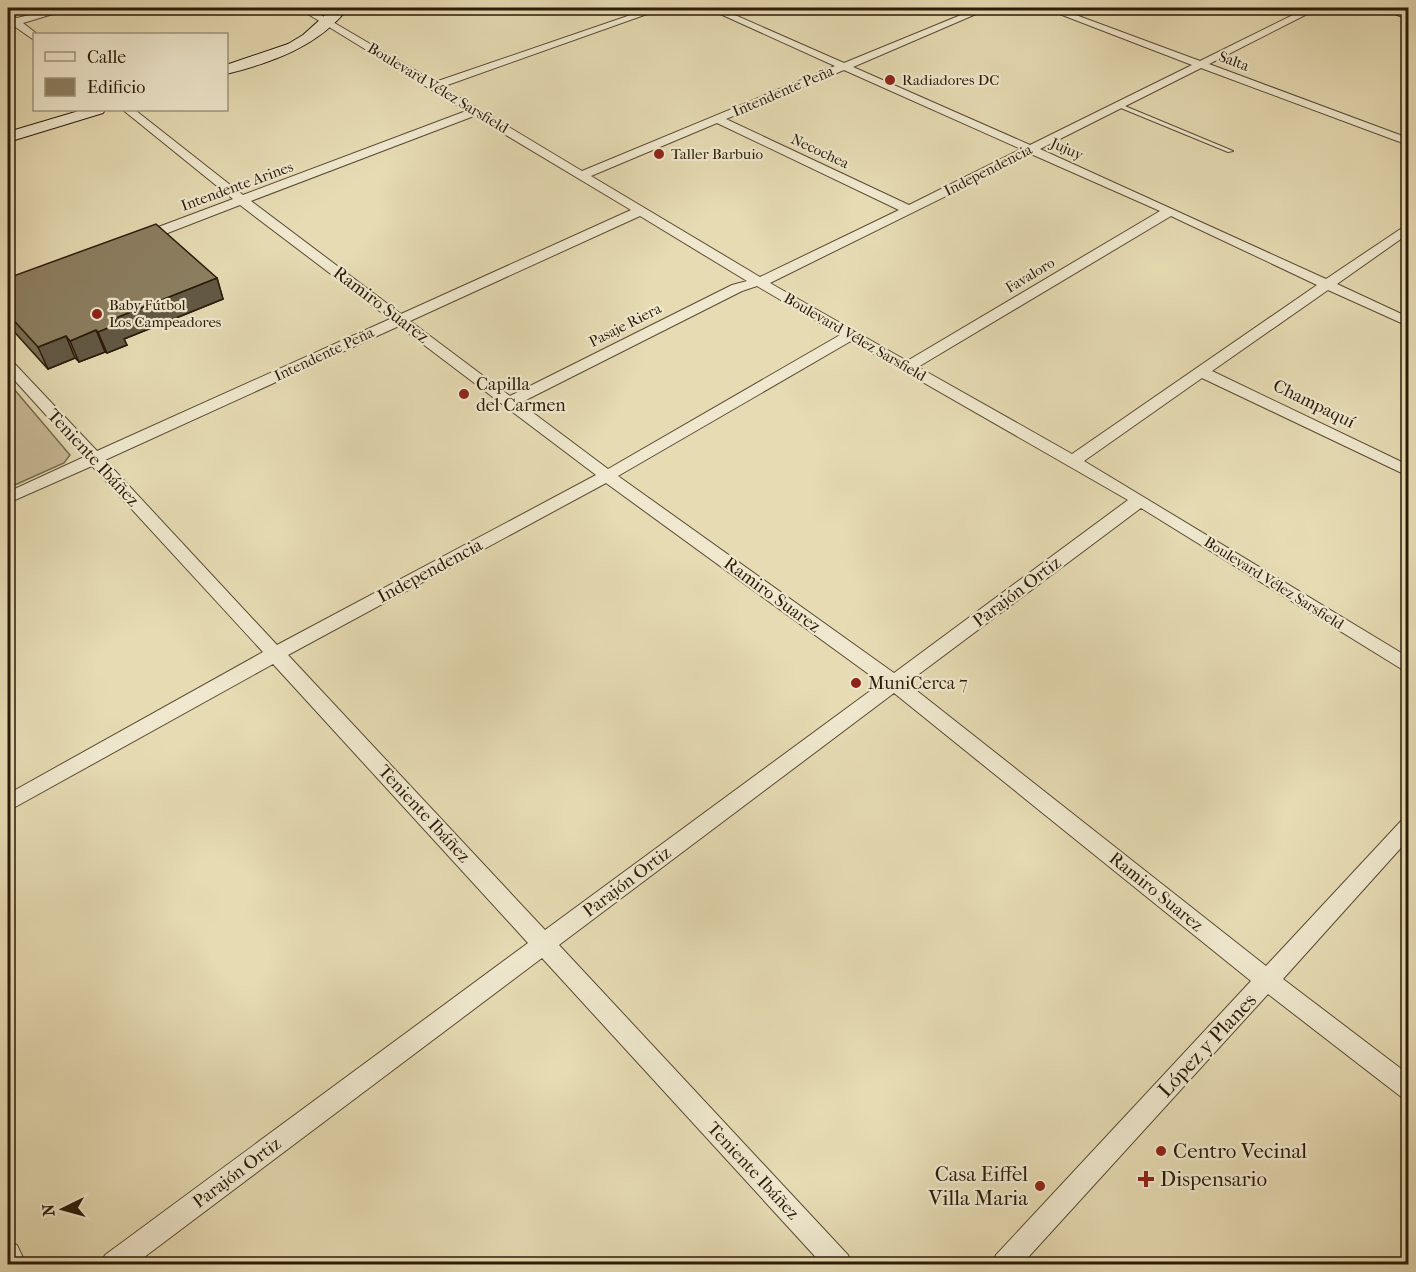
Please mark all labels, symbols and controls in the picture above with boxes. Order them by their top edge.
legend [33,33,228,111]
street label: Boulevard Vélez Sarsfield [364,39,512,138]
text: Calle [87,47,126,68]
street label: Salta [1216,47,1253,75]
street label: Intendente Peña [730,61,837,120]
place label: Radiadores DC [902,71,999,89]
marker: Radiadores DC [883,73,897,87]
text: Edificio [87,77,145,98]
street label: Necochea [788,130,853,173]
street label: Jujuy [1047,133,1087,165]
street label: Independencia [941,140,1036,200]
place label: Taller Barbuio [671,145,764,163]
marker: Taller Barbuio [652,147,666,161]
street label: Intendente Arines [178,157,296,215]
street label: Favaloro [1002,253,1058,297]
street label: Ramiro Suarez [329,262,433,348]
street label: Boulevard Vélez Sarsfield [781,289,930,385]
place label: Baby Fútbol Los Campeadores [109,296,222,331]
street label: Pasaje Riera [586,299,665,351]
marker: Baby Fútbol Los Campeadores [90,307,104,321]
street label: Intendente Peña [271,323,378,385]
place label: Capilla del Carmen [476,374,566,416]
street label: Champaquí [1270,375,1359,433]
marker: Capilla del Carmen [457,387,471,401]
street label: Teniente Ibáñez [42,405,144,511]
street label: Boulevard Vélez Sarsfield [1201,533,1348,634]
street label: Independencia [374,534,487,607]
street label: Parajón Ortiz [969,552,1065,632]
street label: Ramiro Suarez [719,553,825,637]
place label: MuniCerca 7 [868,673,968,694]
marker: MuniCerca 7 [849,676,863,690]
street label: Teniente Ibáñez [373,761,475,867]
street label: Parajón Ortiz [579,842,675,922]
street label: Ramiro Suarez [1105,848,1207,936]
street label: López y Planes [1153,988,1261,1102]
street label: Teniente Ibáñez [702,1118,804,1224]
street label: Parajón Ortiz [189,1133,285,1213]
place label: Centro Vecinal [1173,1139,1307,1163]
marker: Centro Vecinal [1154,1144,1168,1158]
place label: Casa Eiffel Villa Maria [928,1162,1028,1210]
place label: Dispensario [1160,1167,1267,1191]
marker: Dispensario [1137,1170,1155,1188]
north arrow [33,1179,93,1239]
marker: Casa Eiffel Villa Maria [1033,1179,1047,1193]
text: N [38,1203,59,1217]

